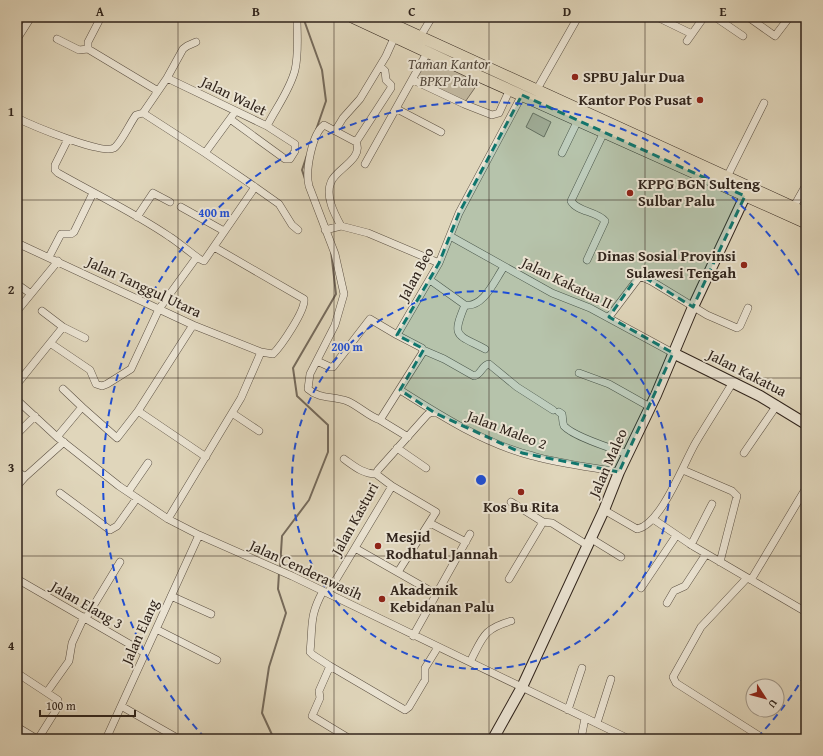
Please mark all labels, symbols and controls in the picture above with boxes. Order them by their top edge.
text: A [96,2,105,21]
text: B [252,2,260,21]
text: C [408,2,416,21]
text: D [563,2,571,21]
text: E [720,2,727,21]
park label: Taman Kantor BPKP Palu [408,53,491,91]
place label: SPBU Jalur Dua [583,66,685,87]
street label: Jalan Walet [196,70,271,121]
marker: SPBU Jalur Dua [570,72,580,82]
place label: Kantor Pos Pusat [579,89,692,110]
marker: Kantor Pos Pusat [695,95,705,105]
text: 1 [8,102,14,121]
place label: KPPG BGN Sulteng Sulbar Palu [638,173,760,211]
marker: KPPG BGN Sulteng Sulbar Palu [625,188,635,198]
text: 400 m [198,204,231,221]
street label: Jalan Beo [392,243,439,306]
place label: Dinas Sosial Provinsi Sulawesi Tengah [597,245,736,283]
street label: Jalan Tanggul Utara [82,250,205,322]
street label: Jalan Kakatua II [517,251,616,314]
marker: Dinas Sosial Provinsi Sulawesi Tengah [739,260,749,270]
text: 2 [8,280,15,299]
text: 200 m [331,338,364,355]
street label: Jalan Kakatua [702,343,790,401]
street label: Jalan Maleo 2 [462,404,550,454]
street label: Jalan Maleo [582,425,632,502]
text: 3 [8,458,14,477]
centre of rings [474,473,488,487]
street label: Jalan Kasturi [325,478,383,561]
marker: Kos Bu Rita [516,487,526,497]
place label: Kos Bu Rita [483,496,559,517]
place label: Mesjid Rodhatul Jannah [386,526,498,564]
street label: Jalan Cenderawasih [244,533,367,605]
marker: Mesjid Rodhatul Jannah [373,541,383,551]
street label: Jalan Elang 3 [46,574,127,634]
place label: Akademik Kebidanan Palu [390,579,495,617]
marker: Akademik Kebidanan Palu [377,594,387,604]
street label: Jalan Elang [115,595,164,670]
text: 4 [8,636,15,655]
north arrow [745,678,785,718]
scale bar [40,692,135,718]
text: U [764,696,782,712]
text: 100 m [46,697,76,714]

